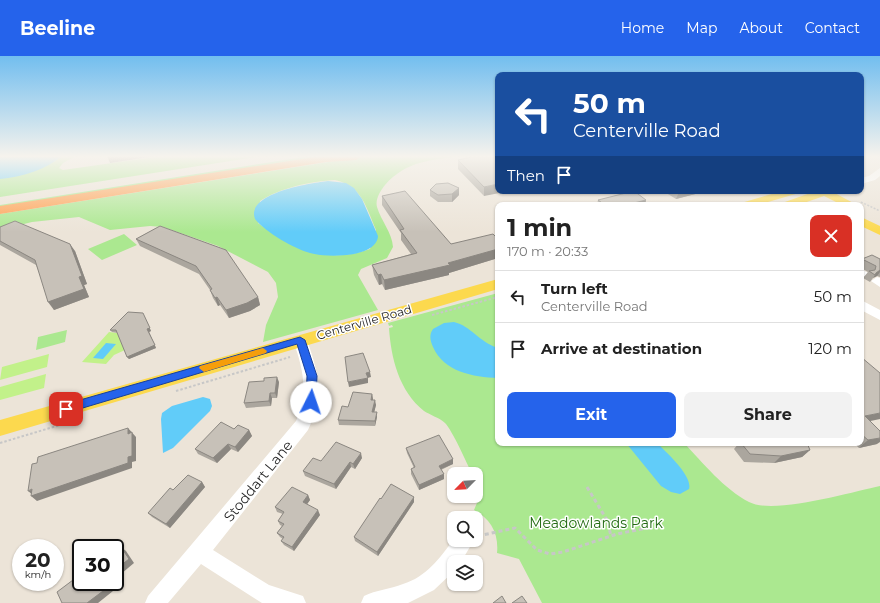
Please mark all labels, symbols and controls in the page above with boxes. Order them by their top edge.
text: Beeline [20,17,95,40]
text: Home [621,19,664,37]
text: Map [686,19,717,37]
text: About [739,19,783,37]
text: Contact [805,19,860,37]
text: 50 m [573,86,646,120]
icon: left [507,88,559,140]
text: Centerville Road [573,120,721,142]
icon: arrive [553,164,575,186]
text: Then [507,166,545,185]
text: 1 min [507,213,572,242]
button: close [810,215,852,257]
text: 170 m · 20:33 [507,243,588,259]
text: Turn left [541,279,608,298]
icon: left [507,286,529,308]
text: 50 m [814,287,852,306]
text: Centerville Road [541,298,648,314]
street label: Centerville Road [315,301,413,343]
icon: arrive [507,338,529,360]
text: Arrive at destination [541,339,702,358]
text: 120 m [808,339,852,358]
position arrow [290,381,332,423]
pin [49,392,83,426]
button: Exit [507,392,676,438]
button: Share [684,392,852,438]
icon: arrive [55,398,77,420]
street label: Stoddart Lane [220,437,296,525]
north arrow [447,467,483,503]
map controls [447,467,483,591]
button: search [447,511,483,547]
park label: Meadowlands Park [529,514,663,532]
speed limit sign: 30 [72,539,124,591]
text: 20 [25,548,51,572]
button: layers [447,555,483,591]
text: km/h [25,568,51,581]

